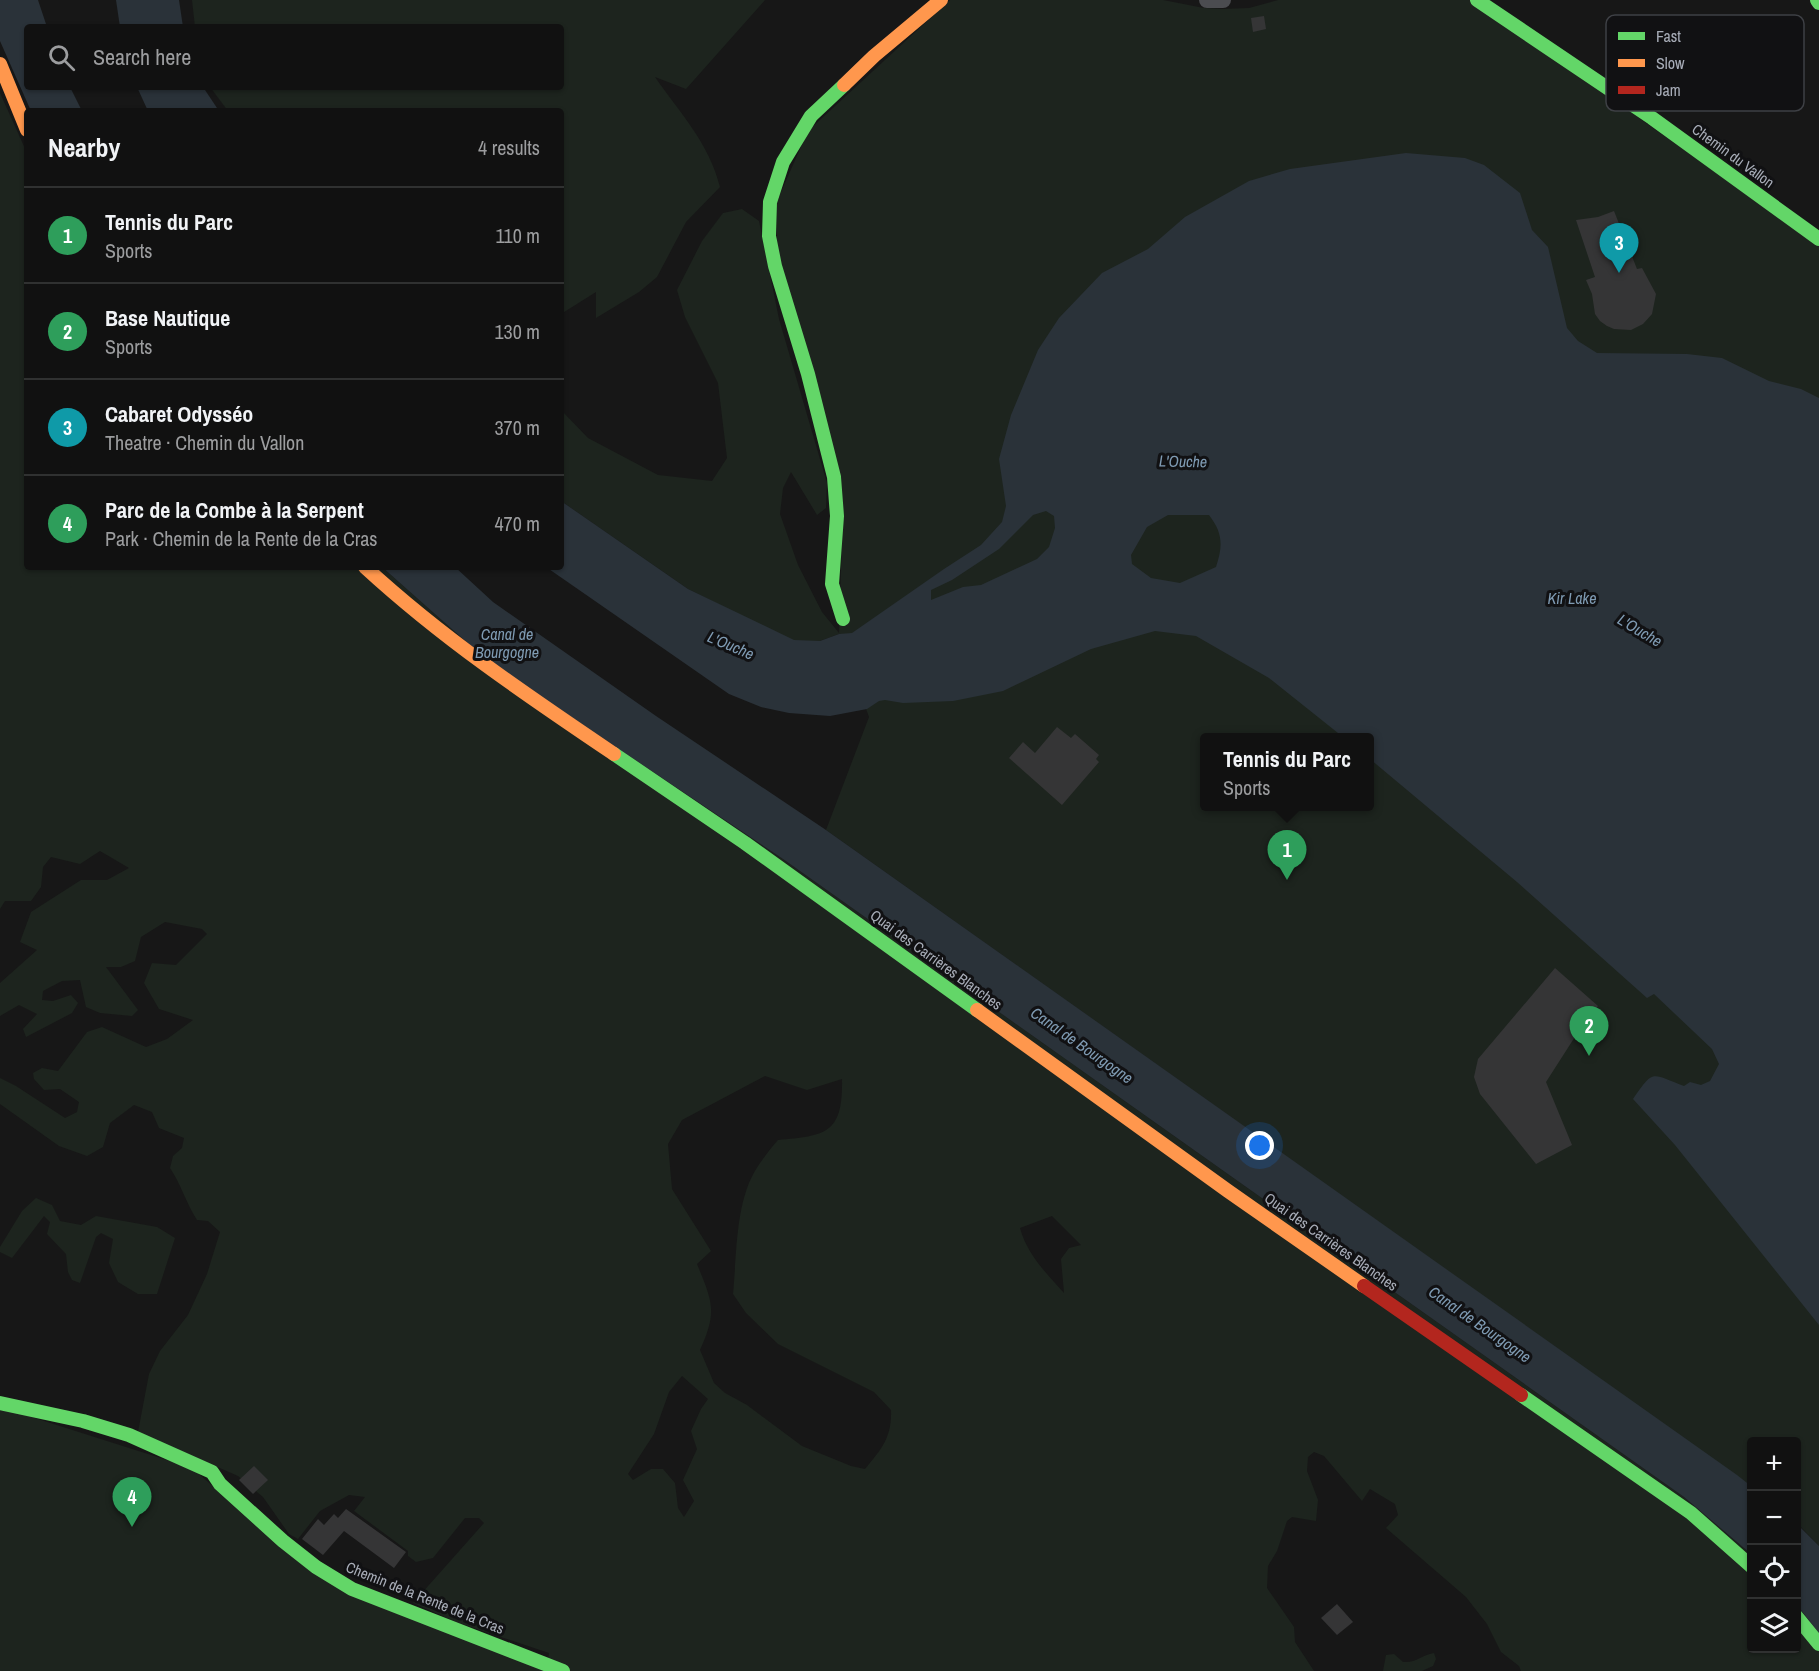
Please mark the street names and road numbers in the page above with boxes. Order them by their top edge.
street label: Chemin du Vallon [1688,119,1779,193]
street label: Quai des Carrières Blanches [866,904,1007,1015]
street label: Quai des Carrières Blanches [1260,1187,1402,1296]
street label: Chemin de la Rente de la Cras [343,1556,507,1639]

